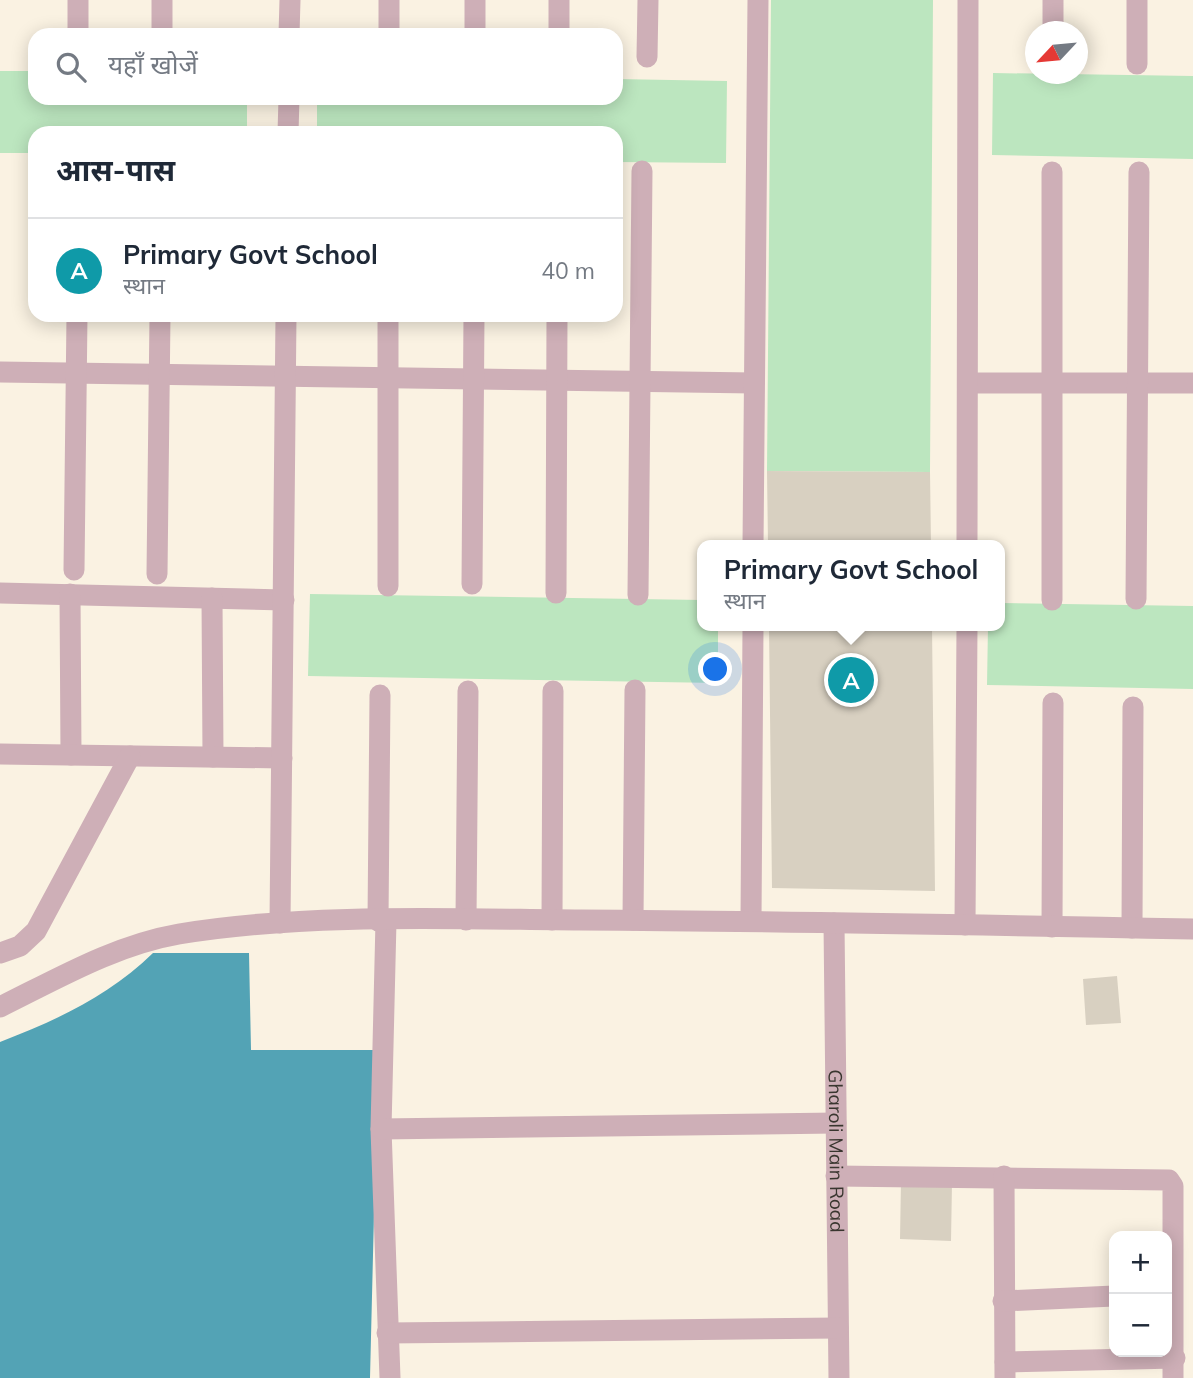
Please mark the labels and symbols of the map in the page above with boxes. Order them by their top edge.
north arrow [1025,21,1088,84]
your location [698,652,732,686]
pin: A [828,654,874,706]
street label: Gharoli Main Road [824,1069,849,1233]

